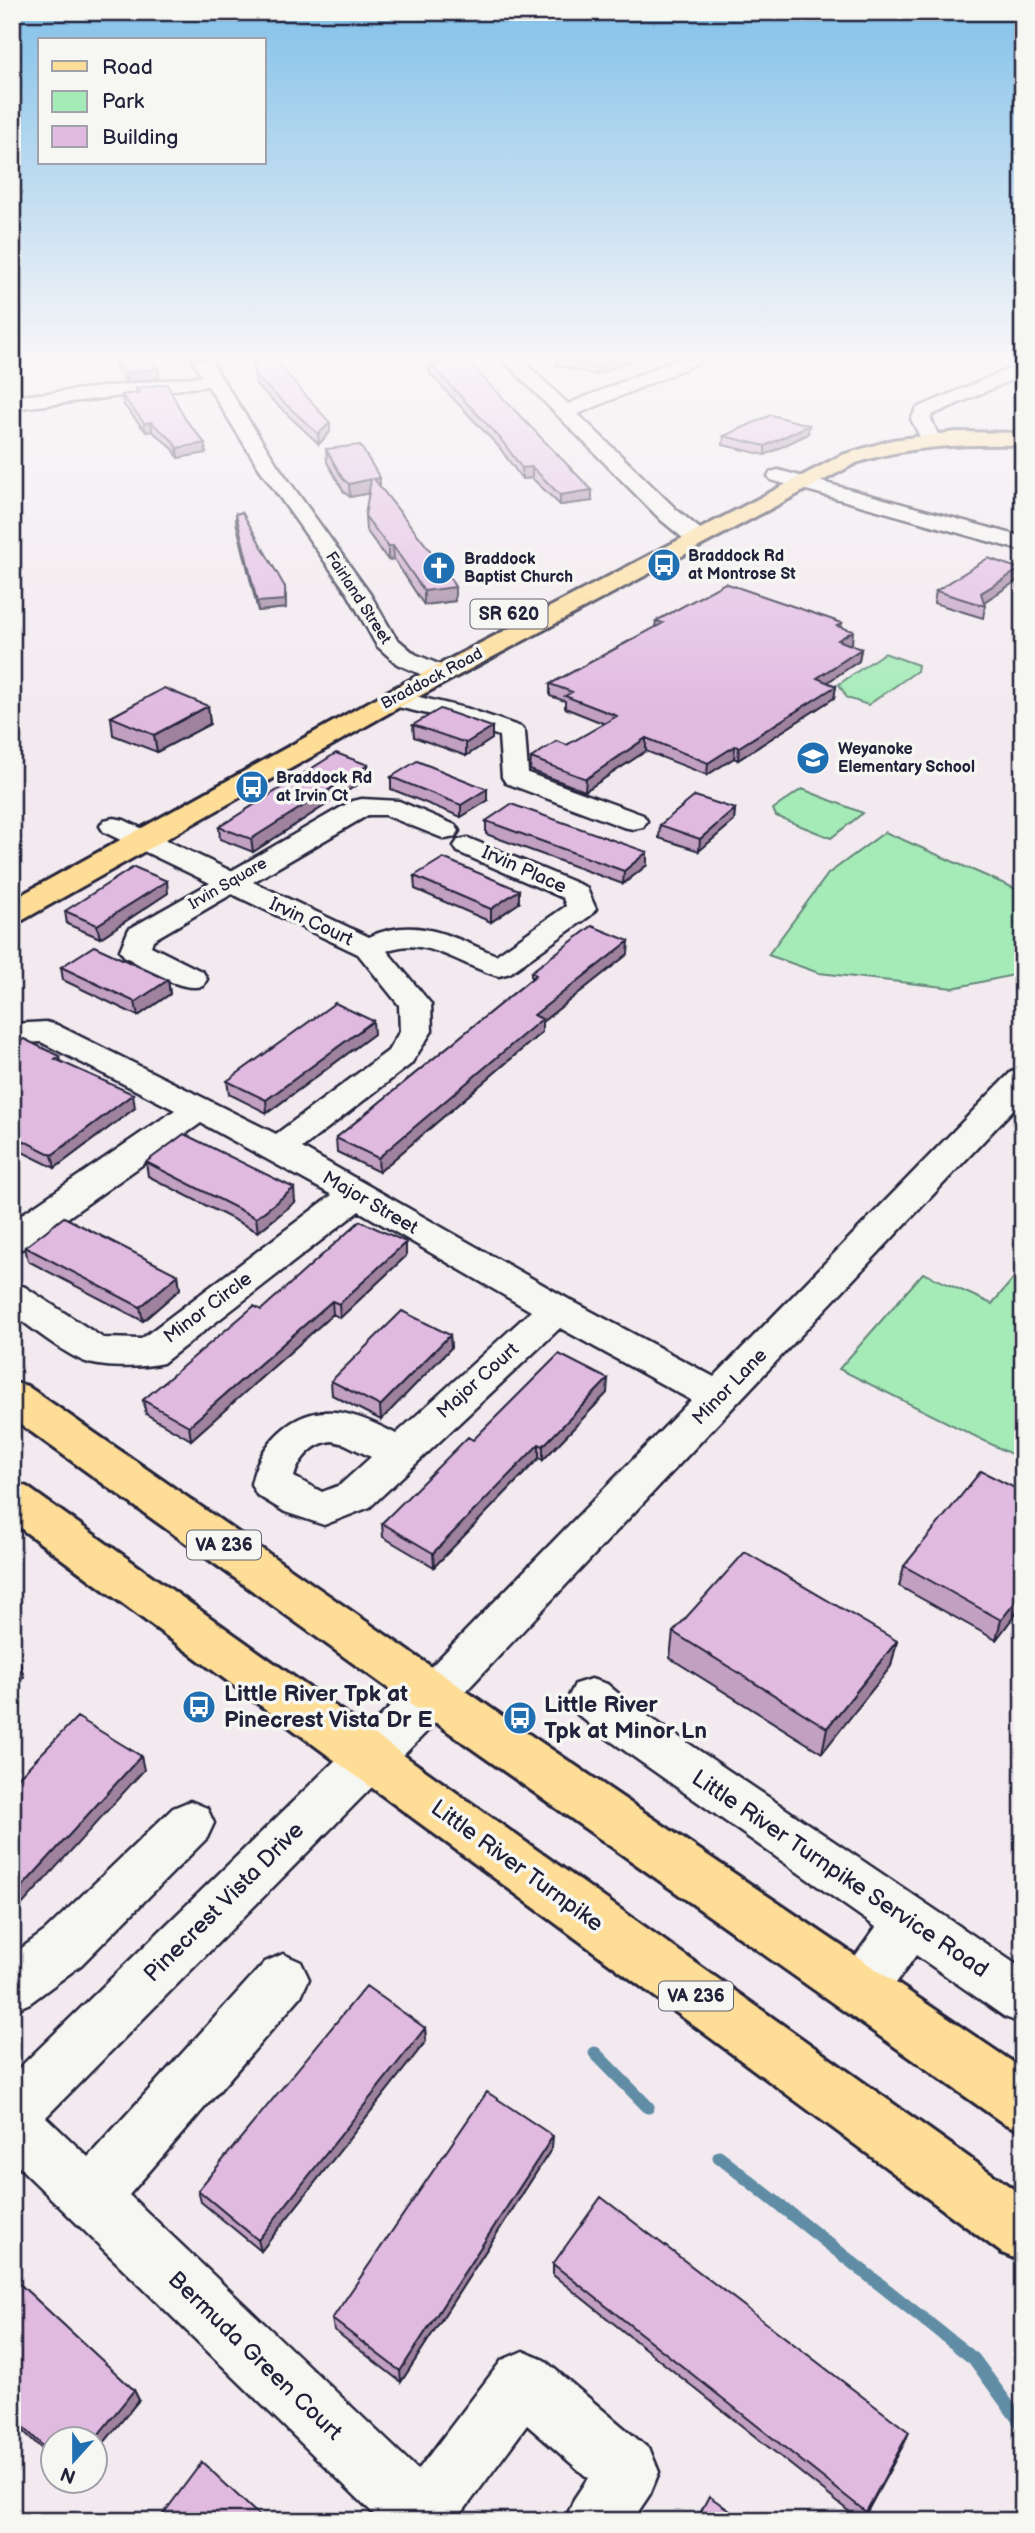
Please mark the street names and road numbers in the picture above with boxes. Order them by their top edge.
street label: Fairland Street [321,548,395,648]
road number: SR 620 [470,600,548,628]
street label: Braddock Road [378,644,486,714]
street label: Irvin Place [478,841,570,899]
street label: Irvin Square [186,854,271,914]
street label: Irvin Court [265,893,357,951]
street label: Major Street [318,1166,422,1240]
street label: Minor Circle [159,1267,257,1349]
street label: Major Court [432,1338,524,1424]
street label: Minor Lane [688,1344,772,1430]
road number: VA 236 [187,1530,261,1560]
street label: Little River Turnpike Service Road [686,1764,994,1984]
street label: Little River Turnpike [425,1794,609,1938]
street label: Pinecrest Vista Drive [138,1816,310,1988]
road number: VA 236 [659,1982,733,2010]
street label: Bermuda Green Court [162,2266,348,2446]

